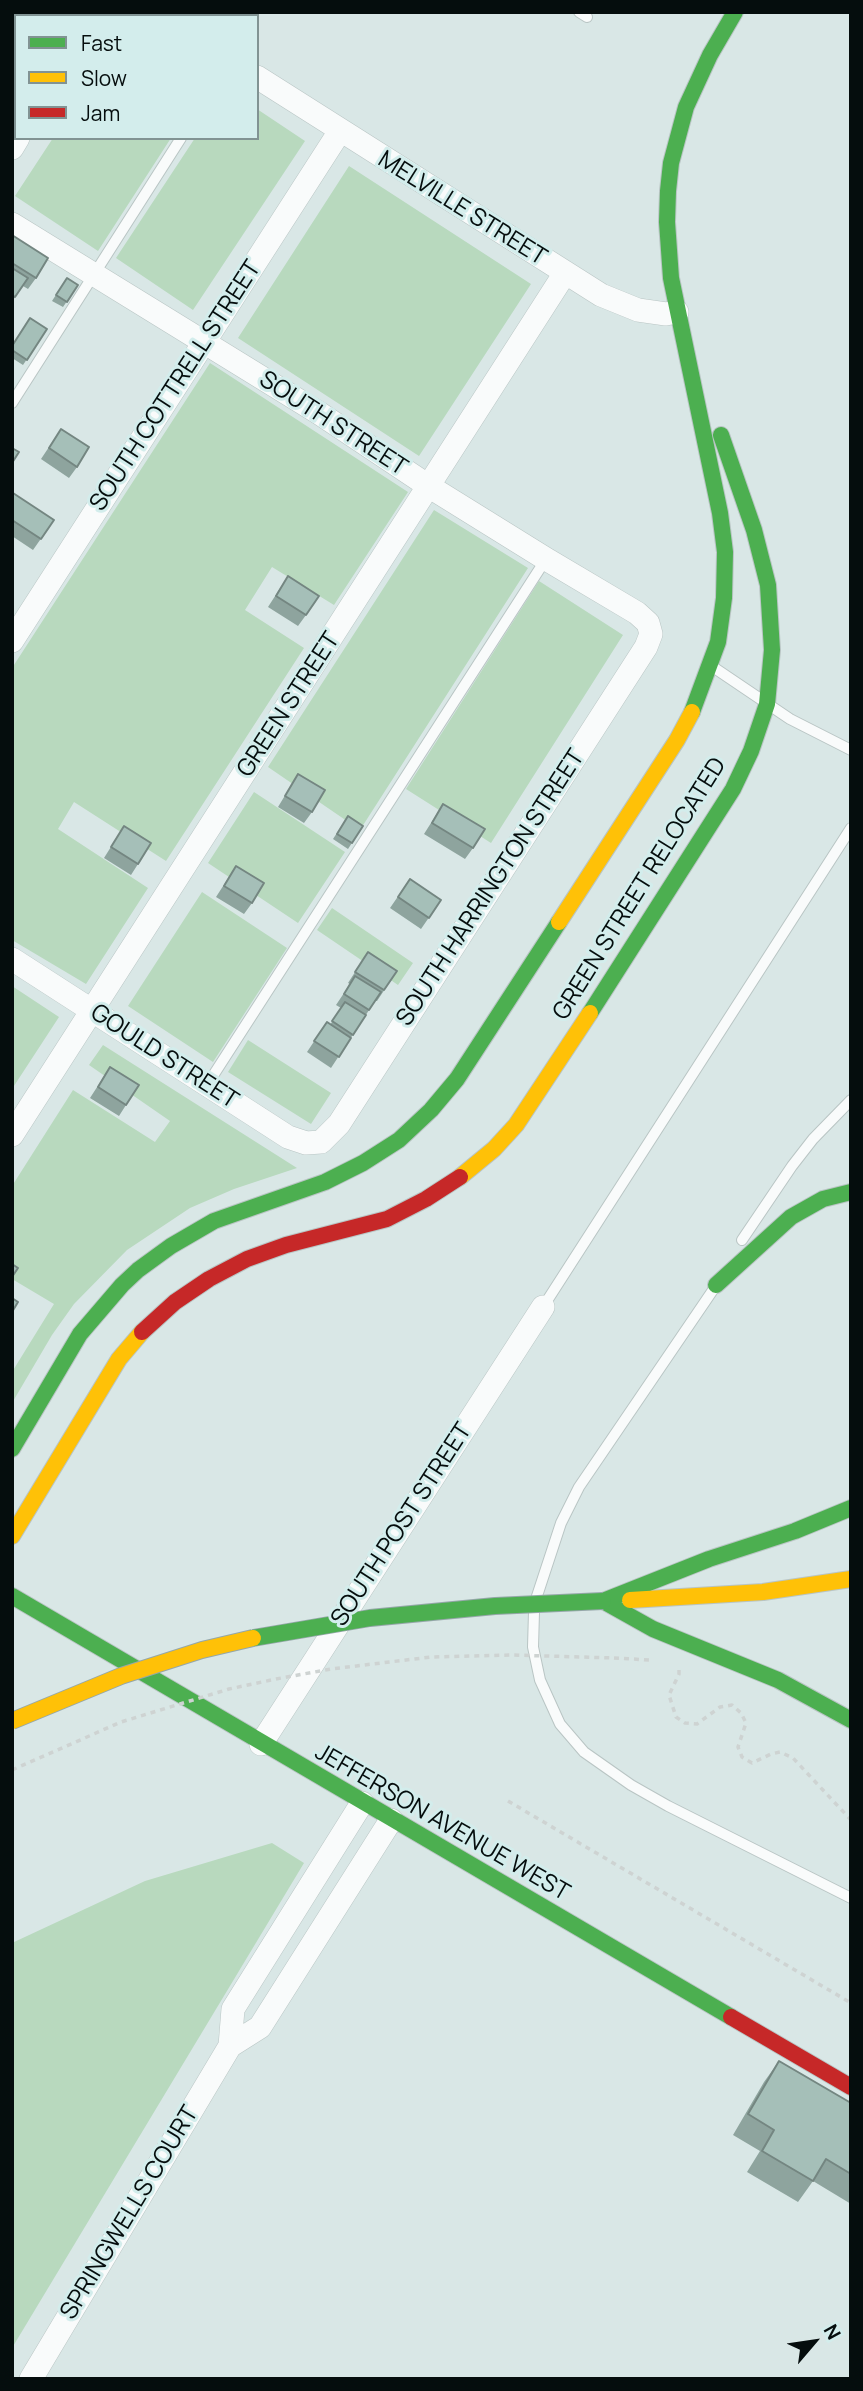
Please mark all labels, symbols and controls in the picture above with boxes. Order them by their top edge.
legend [14,14,259,140]
text: Fast [81,29,122,57]
text: Slow [81,64,127,92]
text: Jam [81,99,120,127]
street label: MELVILLE STREET [372,146,552,272]
street label: SOUTH COTTRELL STREET [84,255,268,517]
street label: SOUTH STREET [254,366,412,482]
street label: GREEN STREET [232,627,346,783]
street label: SOUTH HARRINGTON STREET [391,744,591,1032]
street label: GREEN STREET RELOCATED [547,753,733,1025]
street label: GOULD STREET [85,999,243,1115]
street label: SOUTH POST STREET [326,1418,478,1632]
street label: JEFFERSON AVENUE WEST [310,1738,574,1908]
street label: SPRINGWELLS COURT [55,2101,205,2325]
north arrow [779,2307,849,2377]
text: N [818,2320,847,2344]

